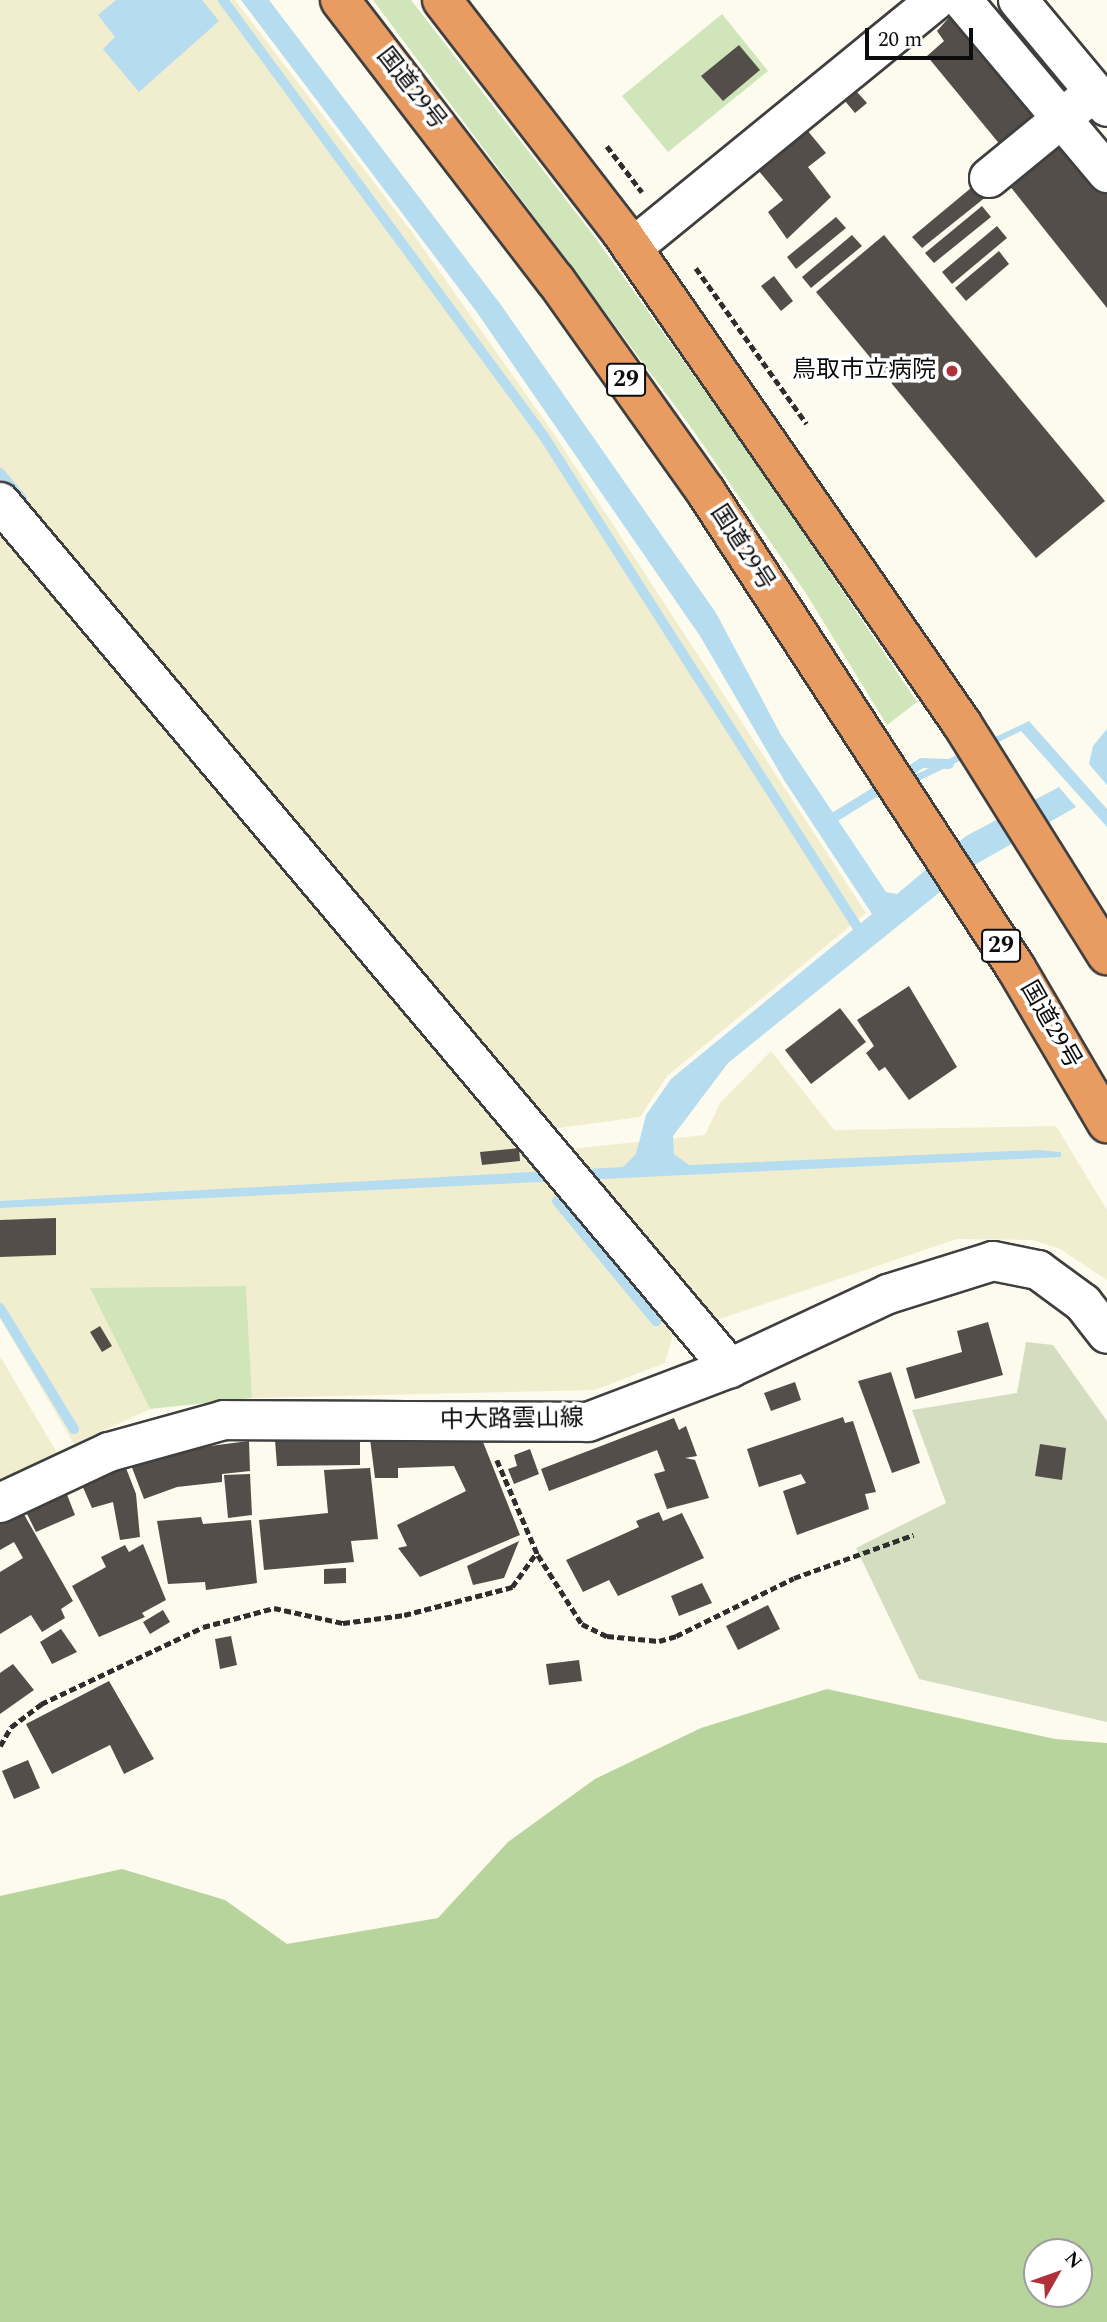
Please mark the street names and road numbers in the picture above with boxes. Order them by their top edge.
street label: 国道29号 [370,42,452,136]
road number: 29 [605,360,647,400]
street label: 国道29号 [704,500,780,596]
road number: 29 [980,926,1022,965]
street label: 国道29号 [1014,976,1086,1074]
street label: 中大路雲山線 [440,1404,584,1436]

